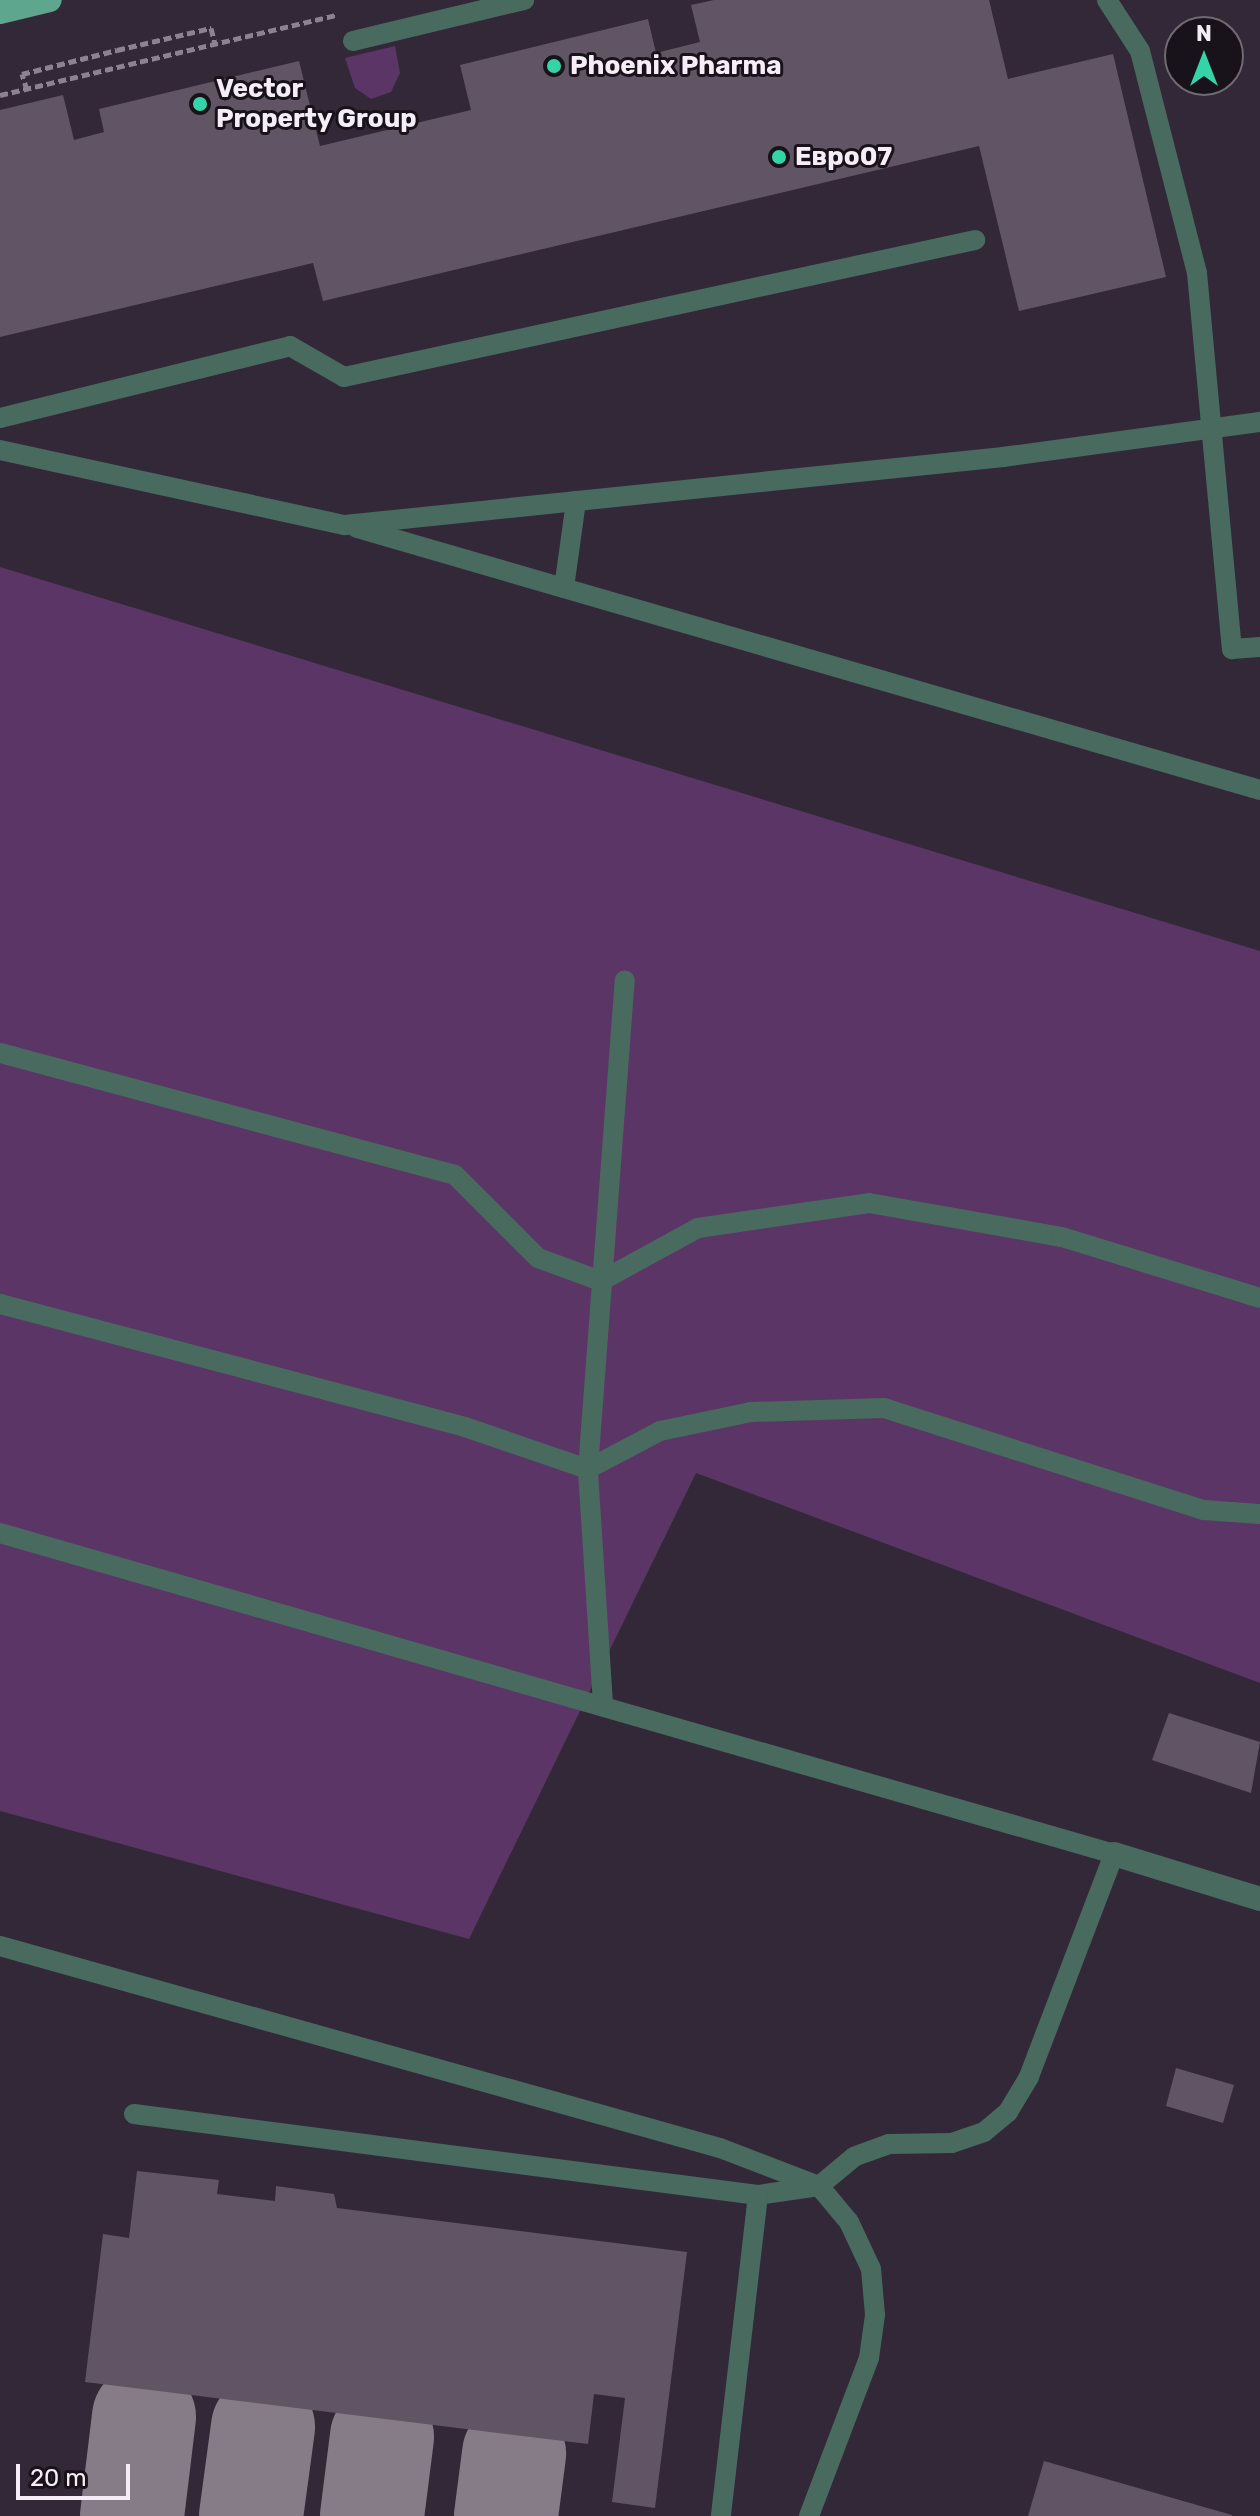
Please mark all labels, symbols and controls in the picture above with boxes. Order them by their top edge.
north arrow [1164,16,1244,96]
text: N [1196,20,1212,47]
place label: Phoenix Pharma [570,50,782,82]
marker: Phoenix Pharma [545,57,563,75]
place label: Vector Property Group [216,73,417,134]
marker: Vector Property Group [191,95,209,113]
place label: Евро07 [795,141,892,173]
marker: Евро07 [770,148,788,166]
scale bar [20,2448,134,2498]
text: 20 m [30,2464,87,2492]

